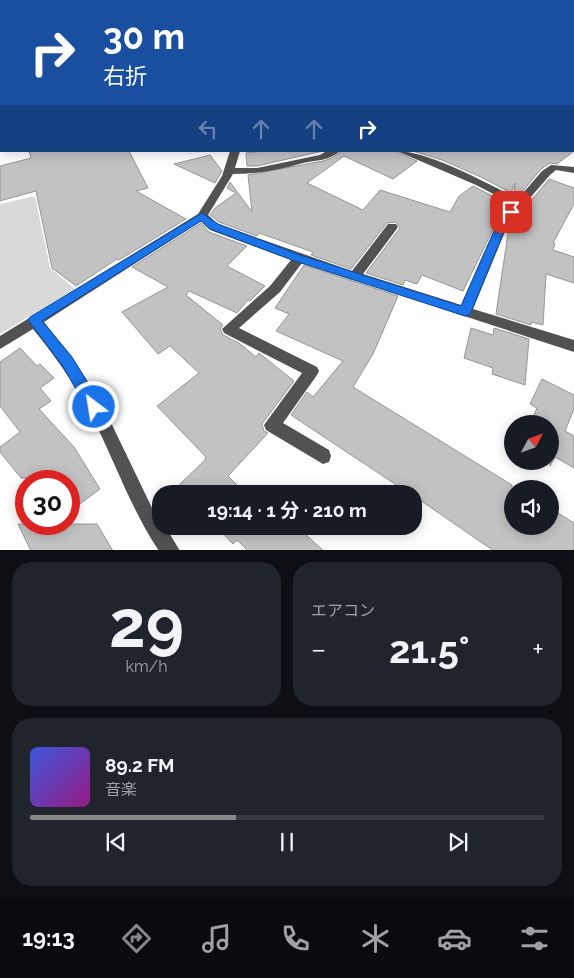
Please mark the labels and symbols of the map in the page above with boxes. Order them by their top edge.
pin [490,191,532,233]
position arrow [67,380,119,432]
north arrow [504,415,559,470]
speed limit sign: 30 [15,470,80,535]

